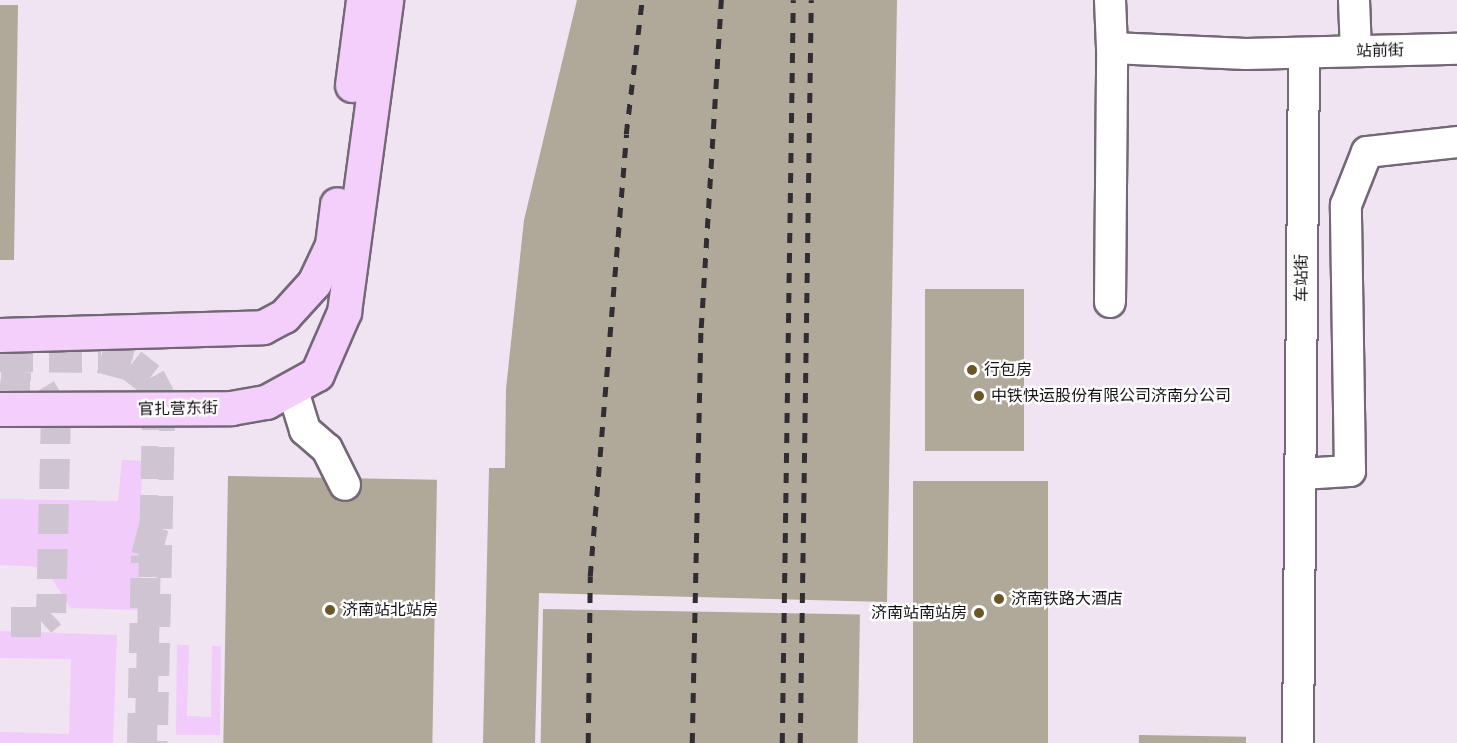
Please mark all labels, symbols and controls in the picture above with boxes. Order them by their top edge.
street label: 站前街 [1356,41,1404,61]
street label: 车站街 [1292,254,1312,302]
place label: 行包房 [984,360,1032,380]
marker: 行包房 [965,363,979,377]
place label: 中铁快运股份有限公司济南分公司 [991,386,1231,406]
marker: 中铁快运股份有限公司济南分公司 [972,389,986,403]
street label: 官扎营东街 [138,399,218,419]
place label: 济南铁路大酒店 [1011,589,1123,609]
marker: 济南铁路大酒店 [992,592,1006,606]
place label: 济南站北站房 [342,600,438,620]
marker: 济南站北站房 [323,603,337,617]
place label: 济南站南站房 [871,603,967,623]
marker: 济南站南站房 [972,606,986,620]

